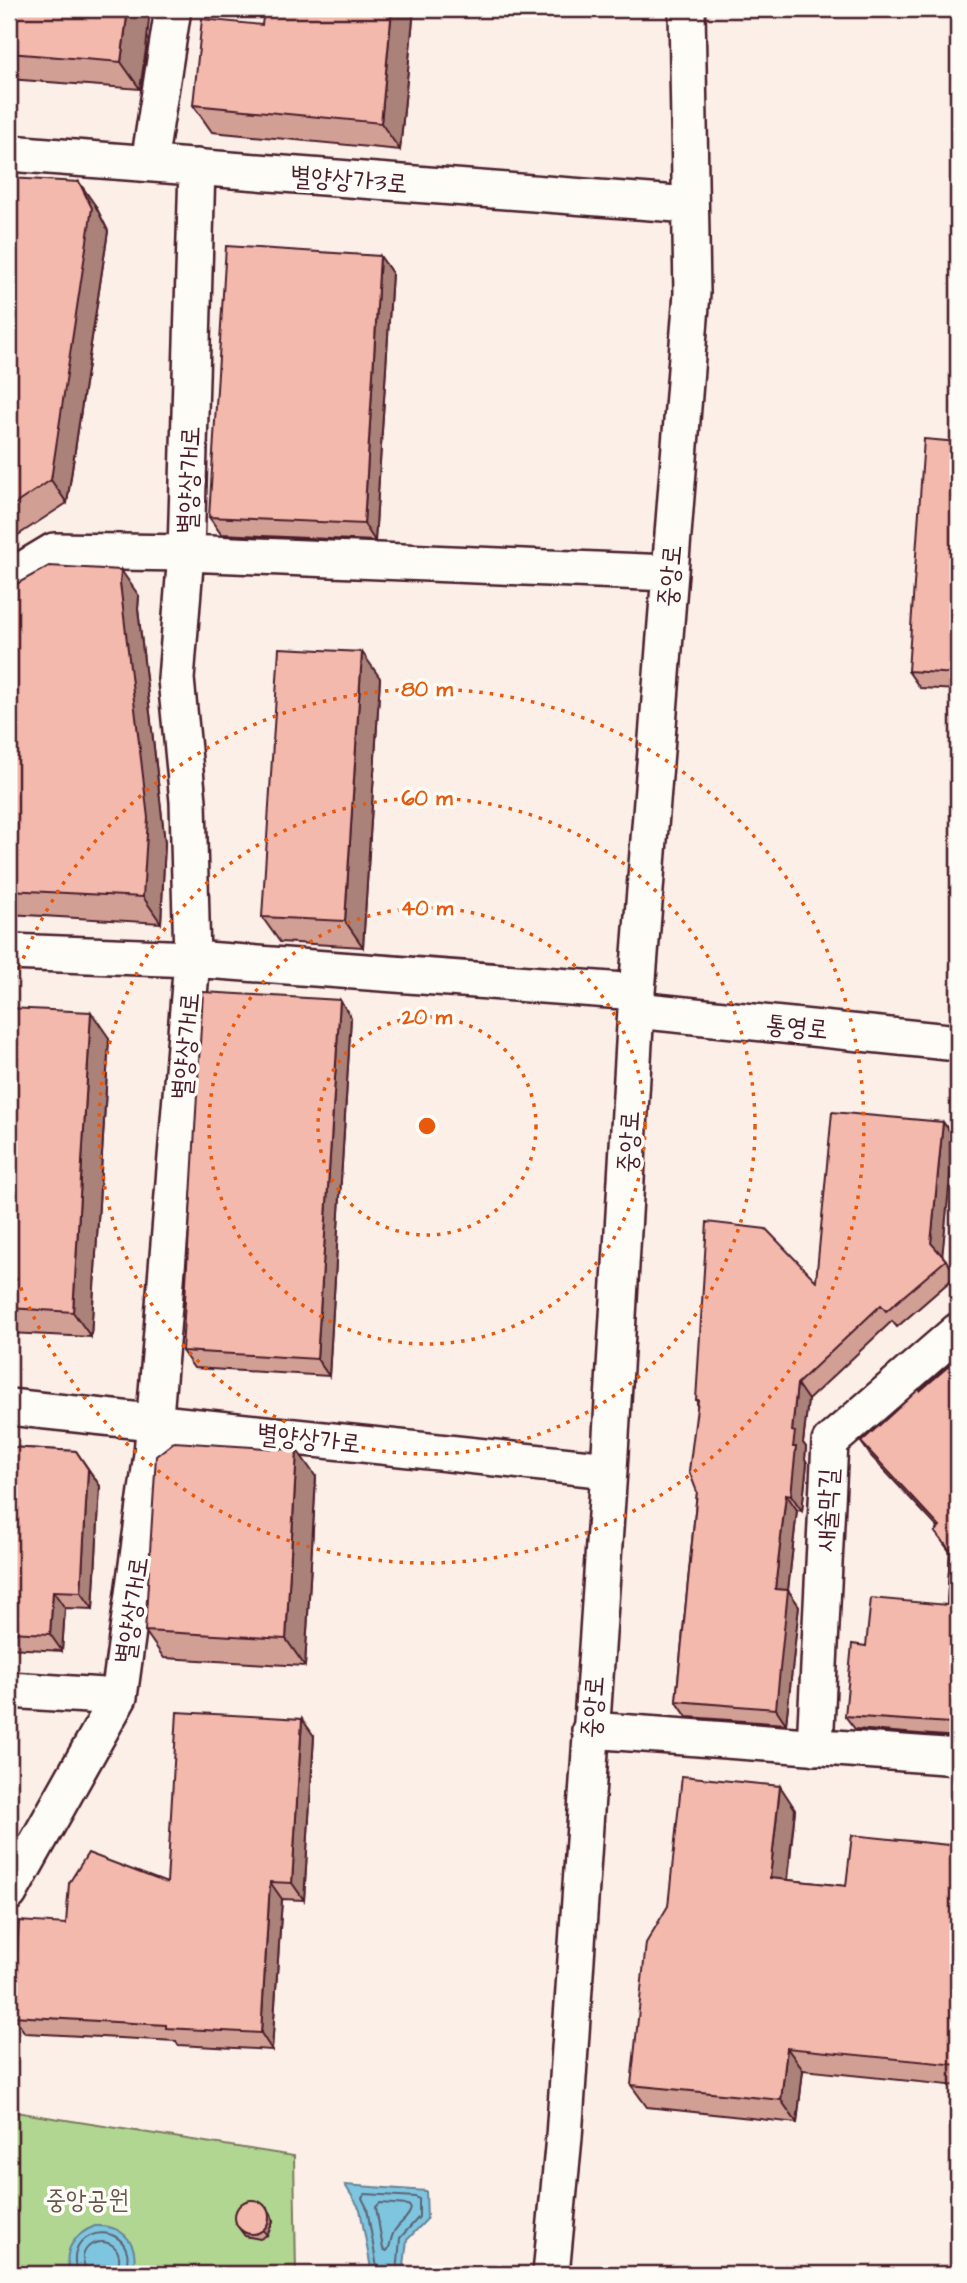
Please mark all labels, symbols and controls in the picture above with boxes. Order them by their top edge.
street label: 별양상가3로 [289,158,409,202]
street label: 별양상가1로 [169,425,209,535]
street label: 중앙로 [649,543,691,609]
text: 80 m [401,675,453,704]
text: 60 m [401,784,453,813]
text: 40 m [401,894,454,923]
street label: 별양상가1로 [163,991,209,1101]
text: 20 m [401,1003,453,1032]
street label: 통영로 [764,1006,830,1048]
street label: 중앙로 [609,1110,649,1174]
centre of rings [415,1114,439,1138]
street label: 별양상가로 [255,1416,363,1462]
street label: 새술막길 [807,1467,847,1553]
street label: 별양상가1로 [107,1554,157,1666]
street label: 중앙로 [573,1675,613,1740]
park label: 중앙공원 [45,2182,129,2218]

